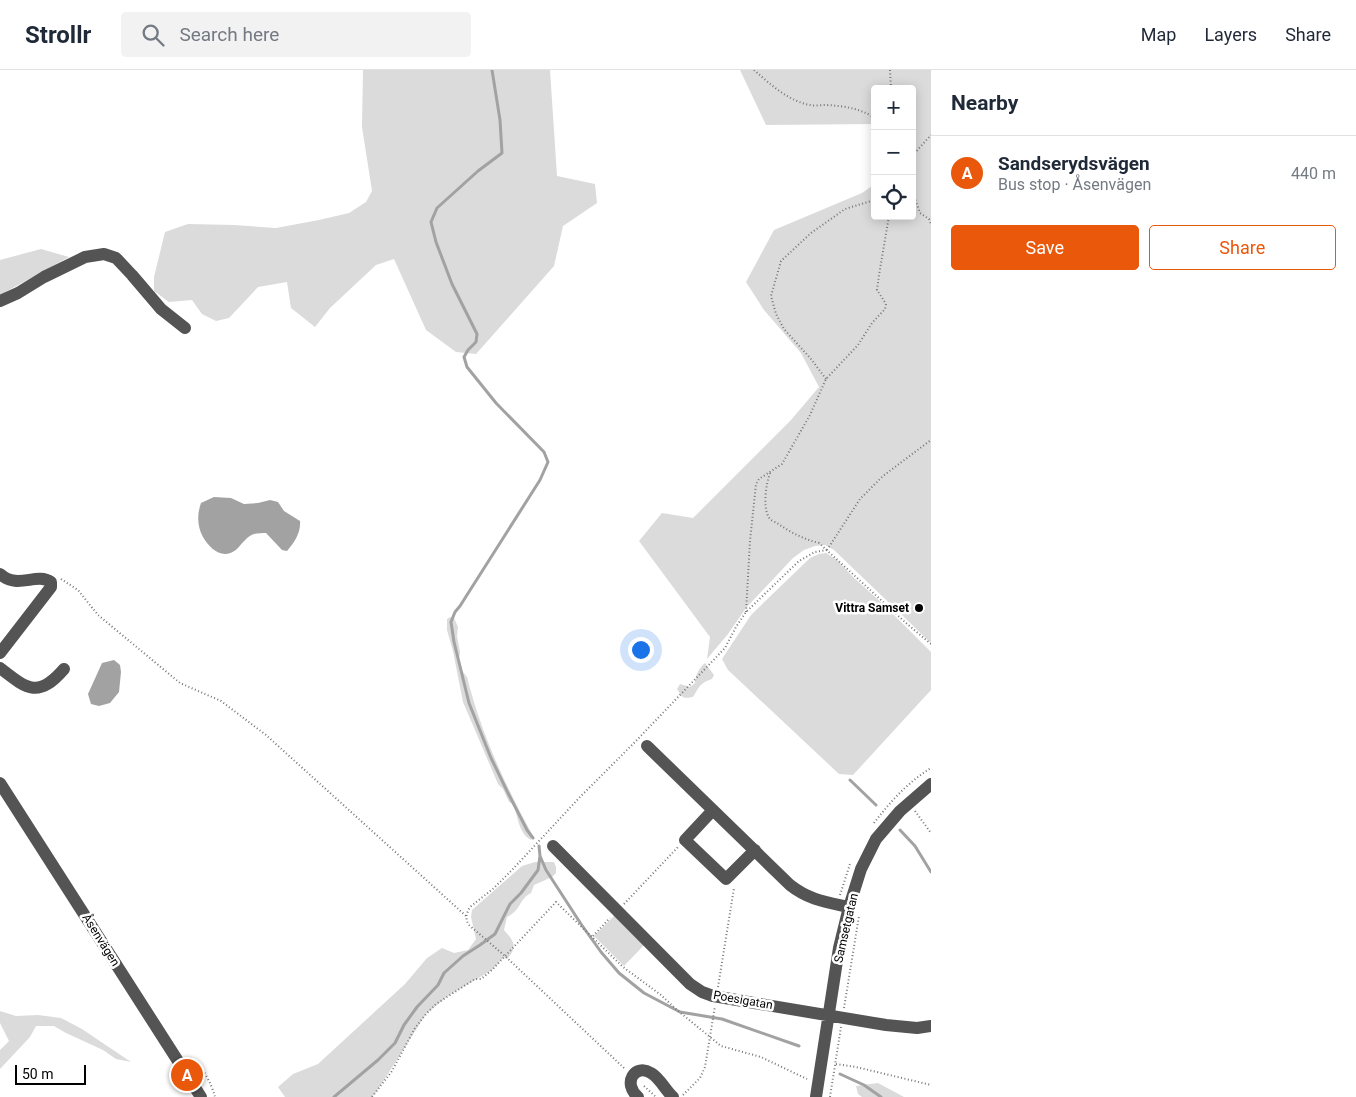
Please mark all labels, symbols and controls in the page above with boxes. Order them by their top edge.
search box [121,12,471,57]
text: Strollr [25,21,91,49]
icon: search [139,21,167,49]
text: Search here [179,23,279,46]
text: Map [1141,24,1176,45]
text: Layers [1204,24,1257,45]
text: Share [1285,24,1331,45]
map controls [871,85,916,220]
button: + [871,85,916,130]
text: Nearby [951,91,1018,115]
button: − [871,130,916,175]
text: Sandserydsvägen [998,152,1150,175]
text: A [962,164,972,183]
text: 440 m [1291,164,1336,183]
button: locate [871,175,916,220]
text: Bus stop · Åsenvägen [998,175,1151,194]
button: Save [951,225,1139,270]
button: Share [1149,225,1336,270]
place label: Vittra Samset [835,601,909,615]
marker: Vittra Samset [913,602,925,614]
your location [628,637,654,663]
street label: Samsetgatan [831,892,861,964]
street label: Åsenvägen [79,910,124,969]
street label: Poesigatan [712,988,774,1012]
pin: A [171,1056,203,1094]
scale bar [15,1062,86,1085]
text: 50 m [22,1066,54,1082]

